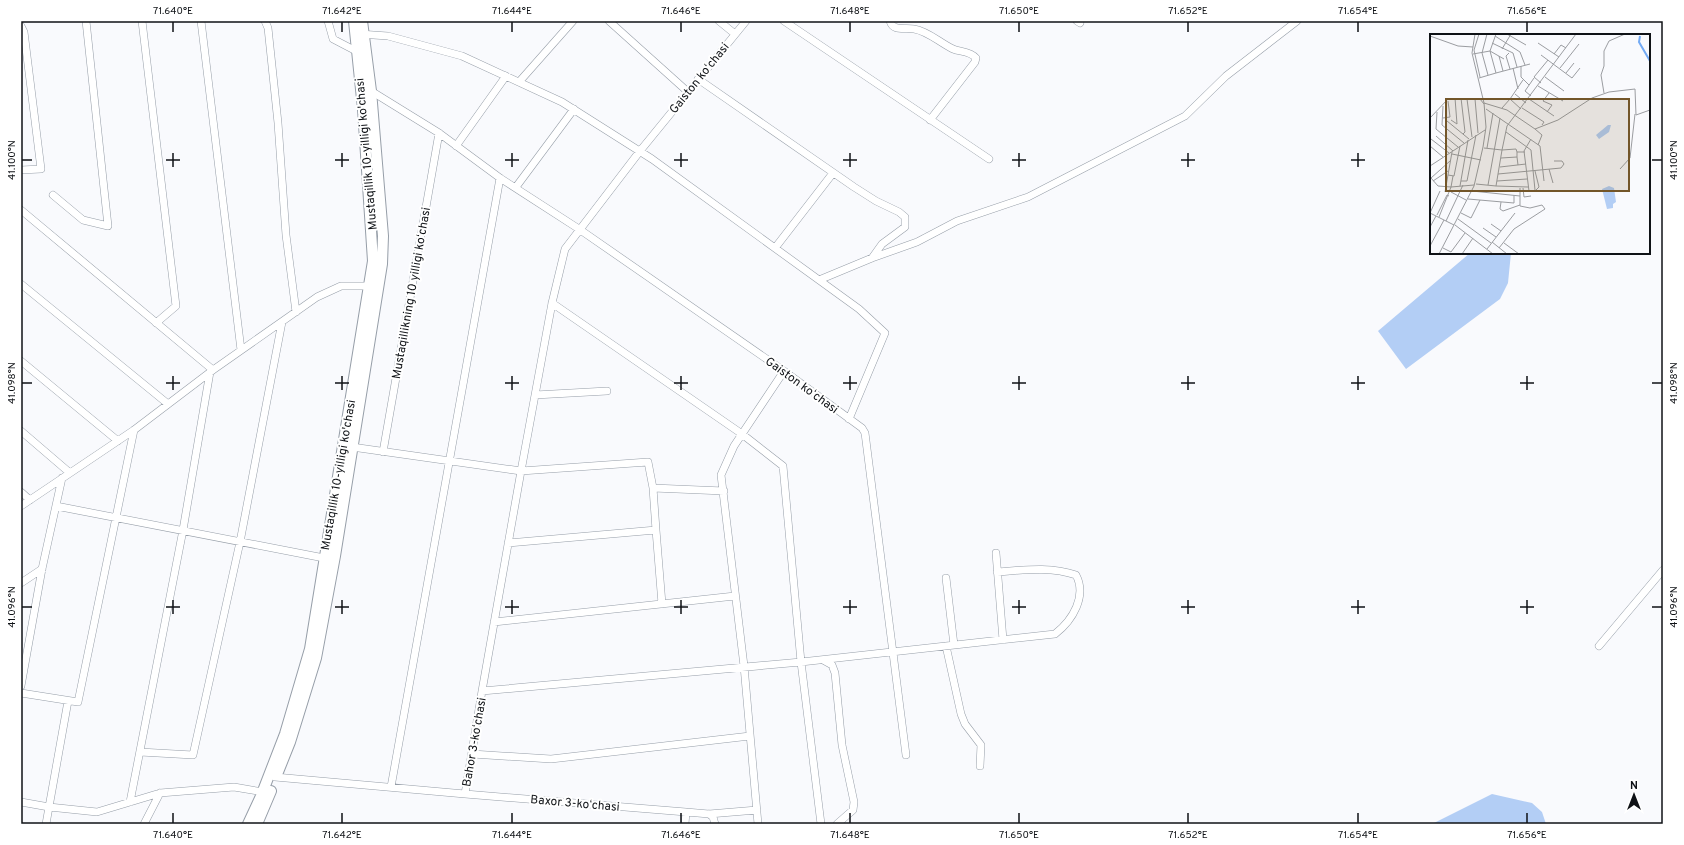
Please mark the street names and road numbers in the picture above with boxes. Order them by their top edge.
street label: Gaiston koʻchasi [666,40,733,117]
street label: Mustaqillik 10-yilligi ko'chasi [352,77,382,231]
street label: Mustaqillikning 10 yilligi koʻchasi [389,206,435,380]
street label: Gaiston koʻchasi [762,354,841,418]
street label: Mustaqillik 10-yilligi ko'chasi [318,399,360,552]
street label: Bahor 3-koʻchasi [459,696,491,788]
street label: Baxor 3-koʻchasi [530,792,620,816]

